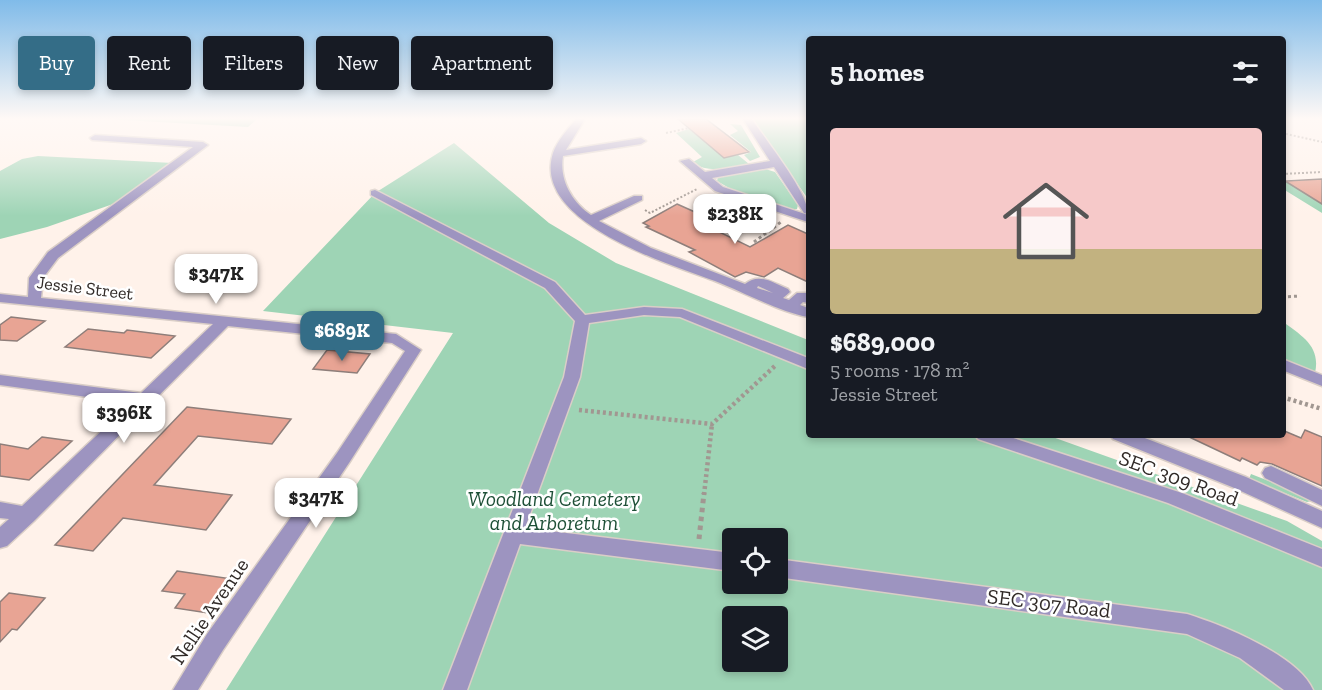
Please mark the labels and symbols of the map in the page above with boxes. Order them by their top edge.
pin: $238K [693,194,777,245]
pin: $347K [174,254,258,305]
street label: Jessie Street [36,271,135,305]
pin: $689K [300,311,384,362]
pin: $396K [82,393,166,444]
street label: SEC 309 Road [1116,445,1243,511]
pin: $347K [274,478,358,529]
park label: Woodland Cemetery and Arboretum [468,486,640,535]
street label: Nellie Avenue [164,553,254,669]
street label: SEC 307 Road [986,583,1113,623]

